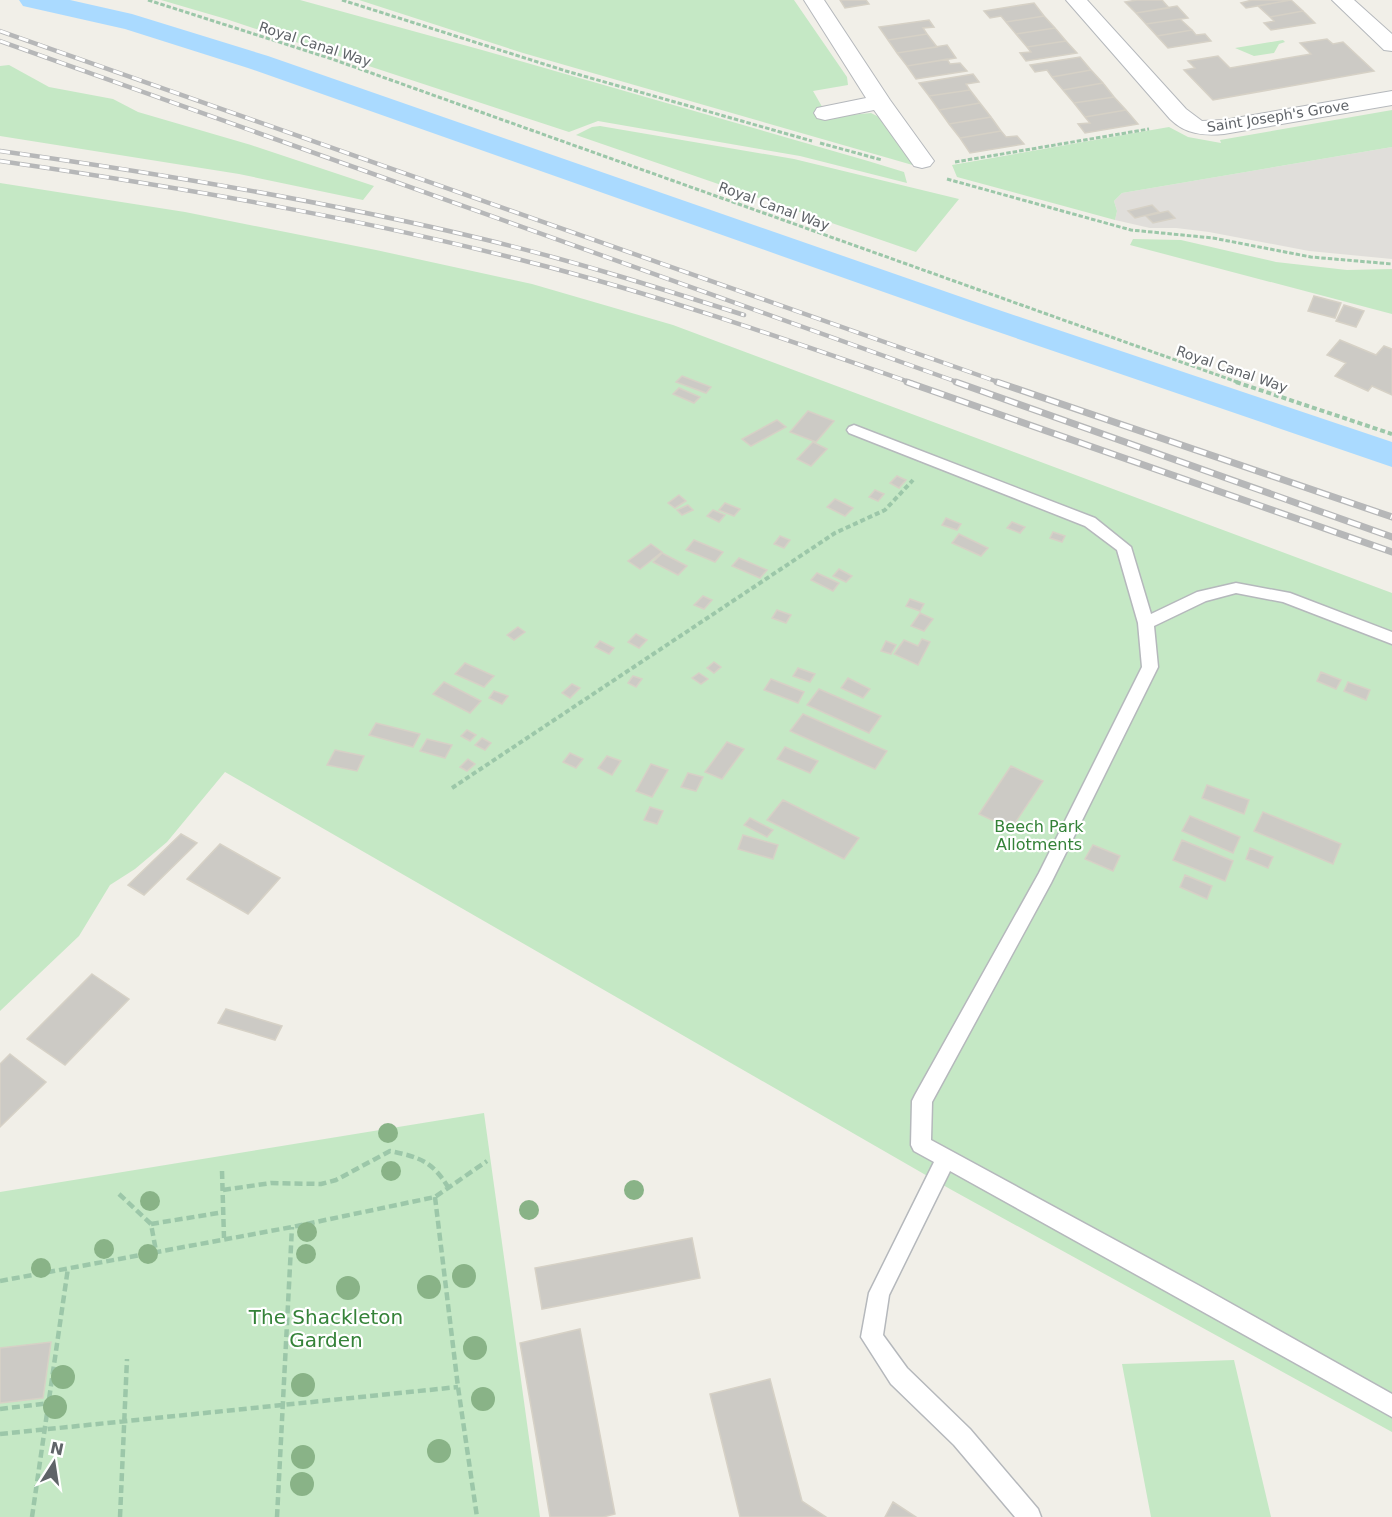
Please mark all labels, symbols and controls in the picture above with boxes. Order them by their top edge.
street label: Royal Canal Way [257,18,373,70]
street label: Saint Joseph's Grove [1206,97,1350,135]
street label: Royal Canal Way [716,179,832,233]
street label: Royal Canal Way [1174,342,1290,396]
park label: Beech Park Allotments [994,817,1084,854]
park label: The Shackleton Garden [248,1305,403,1352]
north arrow [24,1433,84,1493]
text: N [48,1438,66,1460]

